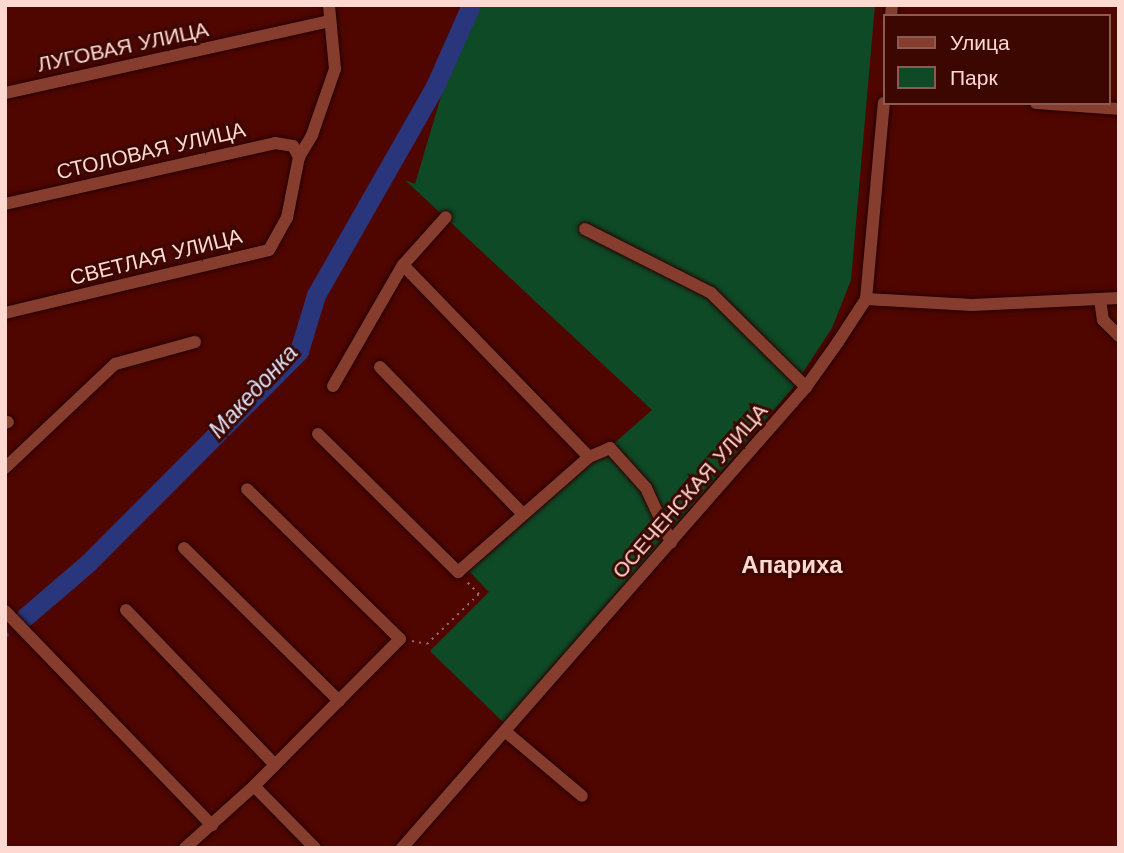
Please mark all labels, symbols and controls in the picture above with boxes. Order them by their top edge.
legend [883,14,1110,105]
street label: ЛУГОВАЯ УЛИЦА [35,17,211,77]
text: Улица [950,30,1010,55]
text: Парк [950,65,998,90]
street label: СТОЛОВАЯ УЛИЦА [54,117,248,185]
street label: СВЕТЛАЯ УЛИЦА [67,223,245,291]
water label: Македонка [204,340,304,444]
street label: ОСЕЧЕНСКАЯ УЛИЦА [607,398,773,584]
district label: Апариха [741,552,843,580]

